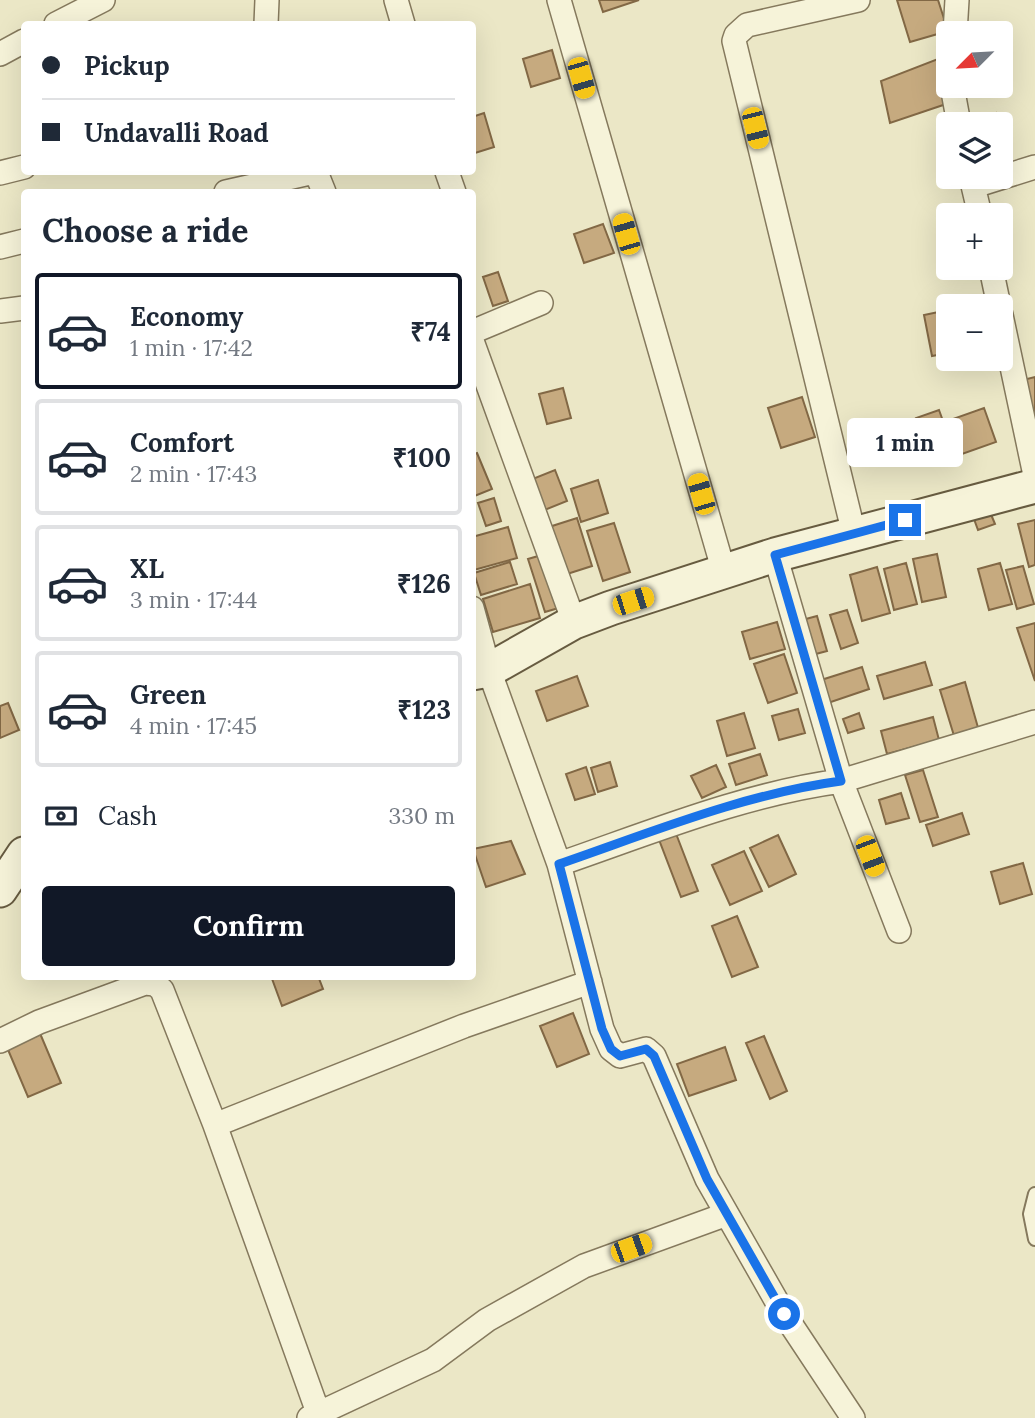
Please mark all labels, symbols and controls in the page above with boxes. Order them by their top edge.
north arrow [936,21,1013,98]
map controls [936,21,1013,371]
text: Pickup [84,49,170,82]
car [566,55,597,101]
car [740,105,771,151]
button: layers [936,112,1013,189]
text: Undavalli Road [84,116,269,149]
button: + [936,203,1013,280]
text: Choose a ride [42,210,249,251]
car [611,211,642,257]
button: − [936,294,1013,371]
icon: car [46,300,109,363]
text: Economy [130,300,243,333]
text: ₹74 [410,315,451,348]
text: 1 min · 17:42 [130,333,253,362]
callout: 1 min [847,419,963,468]
icon: car [46,426,109,489]
text: Comfort [130,426,234,459]
text: 1 min [876,428,934,457]
text: ₹100 [392,441,451,474]
text: 2 min · 17:43 [130,459,257,488]
car [686,471,717,517]
route end [889,504,921,536]
icon: car [46,552,109,615]
text: XL [130,552,164,585]
text: ₹126 [397,567,451,600]
text: 3 min · 17:44 [130,585,257,614]
car [610,585,657,617]
icon: car [46,678,109,741]
text: Green [130,678,206,711]
text: ₹123 [397,693,451,726]
text: 4 min · 17:45 [130,711,257,740]
icon: cash [42,797,80,835]
text: Cash [98,799,157,832]
text: 330 m [388,801,455,830]
car [853,833,888,879]
button: Confirm [42,886,455,966]
car [608,1231,655,1265]
route start [768,1298,800,1330]

